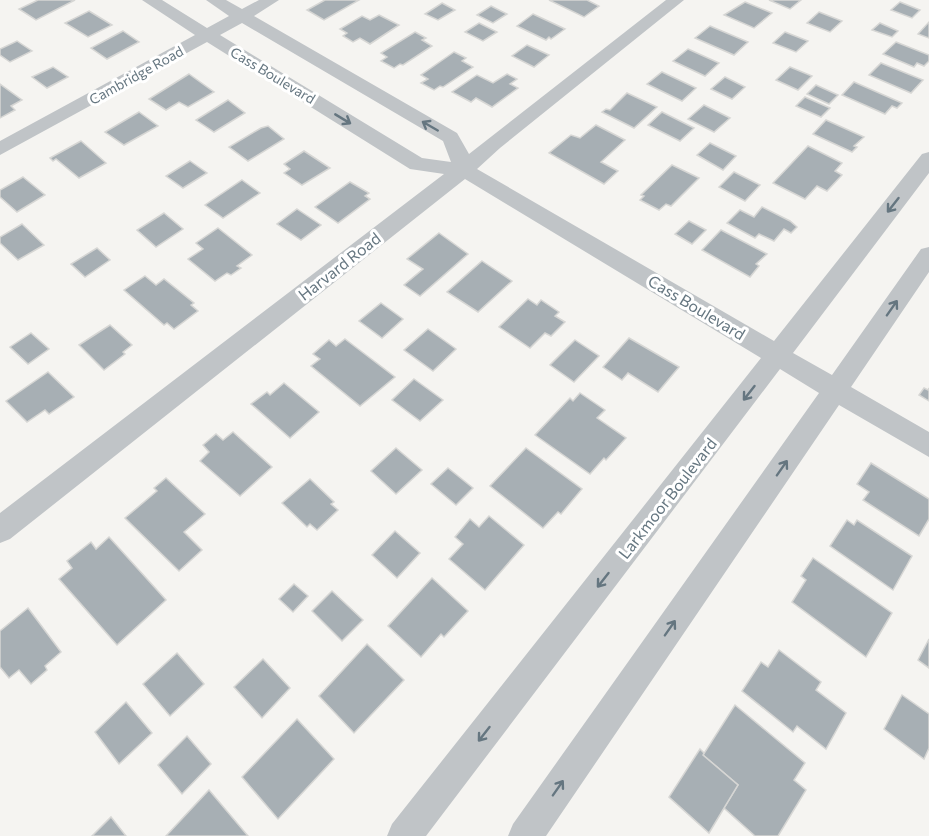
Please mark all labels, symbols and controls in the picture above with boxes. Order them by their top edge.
street label: Cambridge Road [86,42,186,108]
street label: Cass Boulevard [227,43,319,107]
one-way arrow [334,113,351,125]
one-way arrow [422,119,439,131]
one-way arrow [887,197,900,213]
street label: Harvard Road [294,228,384,304]
street label: Cass Boulevard [645,271,749,343]
one-way arrow [886,300,898,316]
one-way arrow [742,385,755,401]
street label: Larkmoor Boulevard [614,434,720,562]
one-way arrow [776,461,788,477]
one-way arrow [597,572,610,588]
one-way arrow [664,621,676,637]
one-way arrow [477,726,490,742]
one-way arrow [552,780,564,797]

